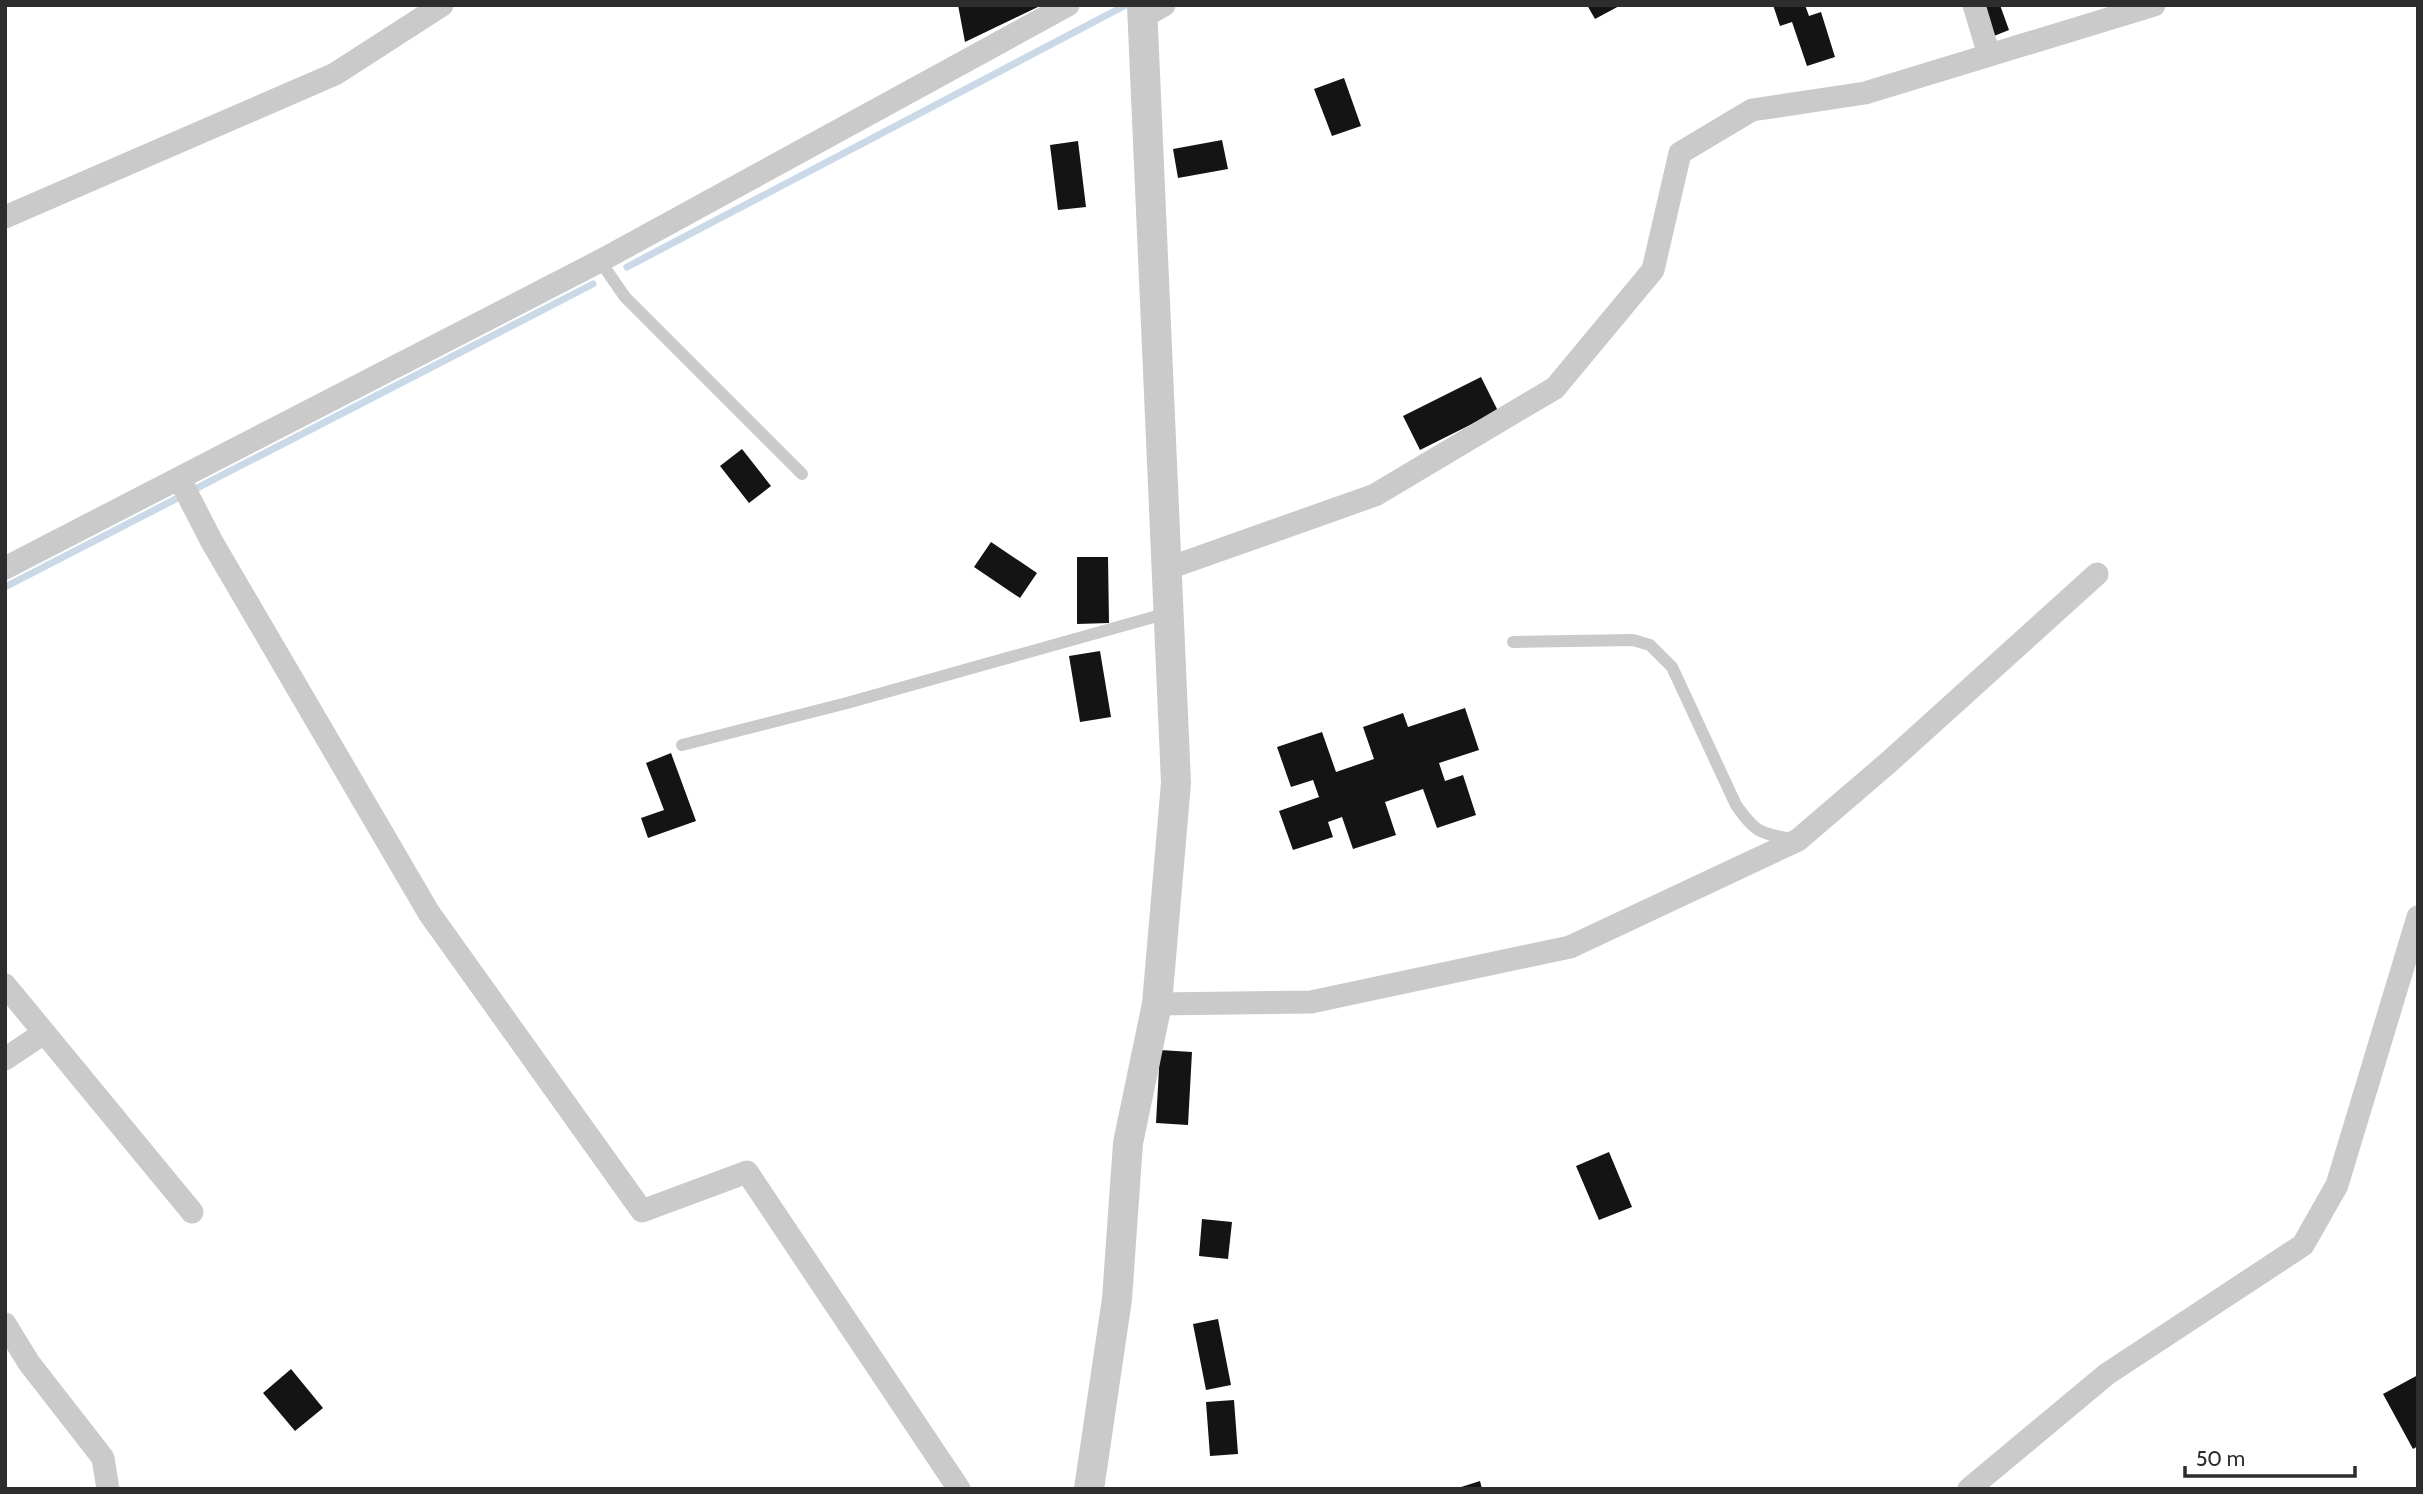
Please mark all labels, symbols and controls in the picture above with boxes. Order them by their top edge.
scale bar [2185,1434,2355,1478]
text: 50 m [2196,1446,2245,1471]

